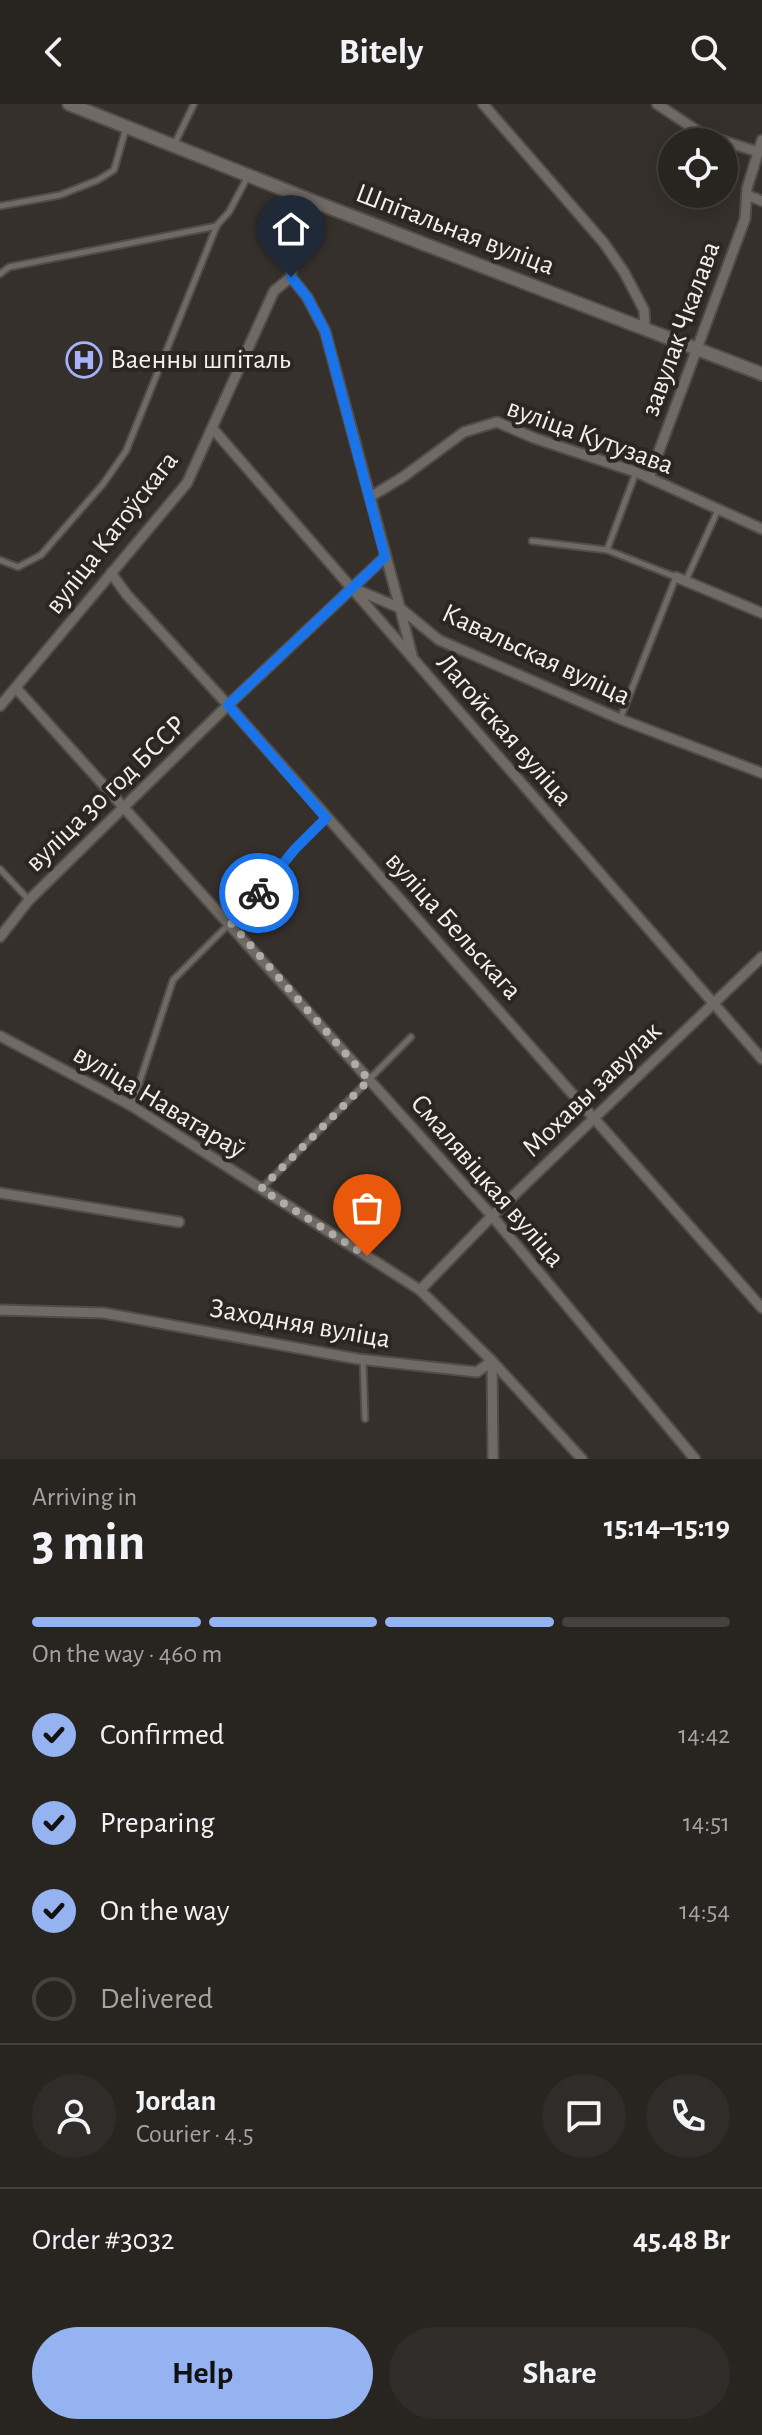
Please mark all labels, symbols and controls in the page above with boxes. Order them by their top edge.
icon: back [32,30,76,74]
icon: search [686,30,730,74]
text: Bitely [339,34,423,70]
map controls [658,128,738,208]
button: locate [658,128,738,208]
street label: Шпітальная вуліца [352,179,558,281]
pin [257,195,325,277]
icon: home [269,207,313,251]
street label: завулак Чкалава [636,238,726,420]
hospital icon: Ваенны шпіталь [65,341,103,379]
place label: Ваенны шпіталь [110,346,291,374]
street label: вуліца Кутузава [503,394,677,480]
street label: вуліца Катоўскага [40,446,184,619]
street label: Кавальская вуліца [438,599,635,711]
street label: Лагойская вуліца [431,649,577,811]
street label: вуліца 30 год БССР [20,711,192,877]
street label: вуліца Бельскага [380,847,526,1005]
courier [219,853,299,933]
icon: bike [237,871,281,915]
street label: Мохавы завулак [517,1017,667,1163]
street label: вуліца Наватараў [68,1040,250,1164]
street label: Смалявіцкая вуліца [405,1089,570,1273]
pin [333,1174,401,1256]
icon: bag [345,1186,389,1230]
street label: Заходняя вуліца [207,1294,393,1354]
text: Arriving in [32,1484,137,1510]
text: 15:14–15:19 [604,1512,730,1542]
text: 3 min [32,1517,145,1569]
text: On the way · 460 m [32,1641,222,1667]
icon: check [32,1713,76,1757]
text: Confirmed [100,1720,224,1750]
text: 14:42 [678,1722,730,1748]
icon: check [32,1801,76,1845]
text: Preparing [100,1808,215,1838]
text: 14:51 [683,1810,730,1836]
icon: check [32,1889,76,1933]
text: On the way [100,1896,229,1926]
text: 14:54 [679,1898,730,1924]
text: Delivered [100,1984,213,2014]
button: person [32,2074,116,2158]
button: chat [542,2074,626,2158]
button: phone [646,2074,730,2158]
text: Jordan [136,2086,216,2116]
text: Courier · 4.5 [136,2121,254,2147]
text: Order #3032 [32,2225,174,2255]
text: 45.48 Br [633,2225,730,2255]
button: Help [32,2327,373,2419]
button: Share [389,2327,730,2419]

